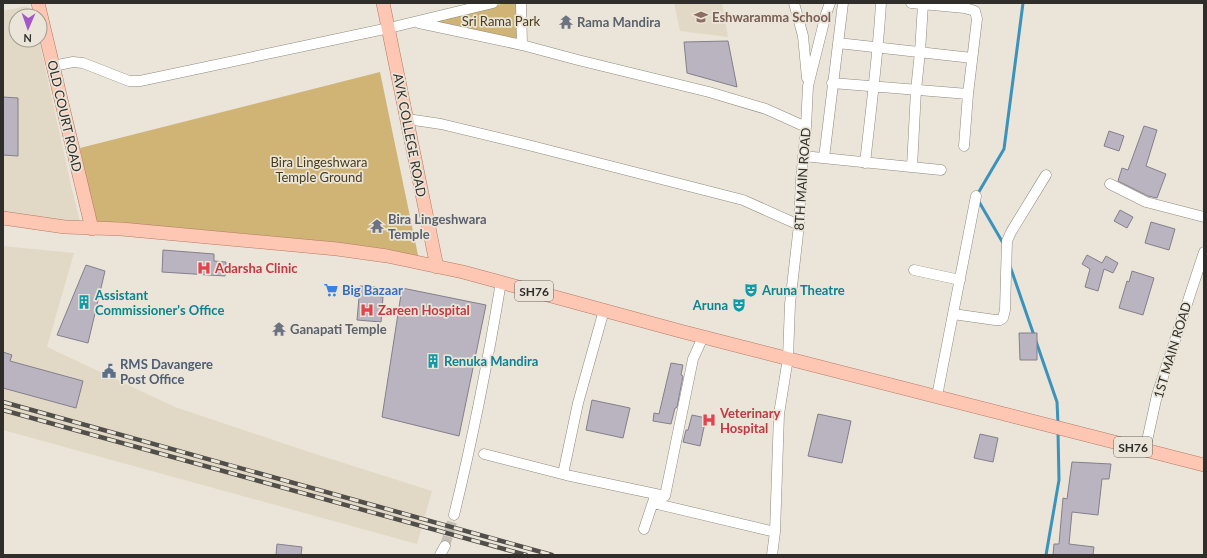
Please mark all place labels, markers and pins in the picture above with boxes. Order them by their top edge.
school or university icon: Eshwaramma School [693,9,709,25]
place label: Eshwaramma School [712,9,831,25]
temple icon: Rama Mandira [558,14,574,30]
place label: Rama Mandira [577,14,661,30]
place label: Bira Lingeshwara Temple [388,211,487,242]
temple icon: Bira Lingeshwara Temple [369,218,385,234]
hospital icon: Adarsha Clinic [196,260,212,276]
place label: Adarsha Clinic [214,260,298,276]
supermarket icon: Big Bazaar [323,282,339,298]
place label: Big Bazaar [342,282,403,298]
theatre icon: Aruna Theatre [743,282,759,298]
place label: Aruna Theatre [761,282,845,298]
place label: Assistant Commissioner's Office [94,287,224,318]
building icon: Assistant Commissioner's Office [76,294,92,310]
place label: Aruna [692,297,728,313]
theatre icon: Aruna [731,297,747,313]
hospital icon: Zareen Hospital [359,302,375,318]
place label: Zareen Hospital [378,302,470,318]
temple icon: Ganapati Temple [271,321,287,337]
place label: Ganapati Temple [290,321,387,337]
building icon: Renuka Mandira [425,353,441,369]
place label: Renuka Mandira [444,353,538,369]
place label: RMS Davangere Post Office [120,356,213,387]
public building icon: RMS Davangere Post Office [101,363,117,379]
place label: Veterinary Hospital [719,405,781,436]
hospital icon: Veterinary Hospital [701,412,717,428]

